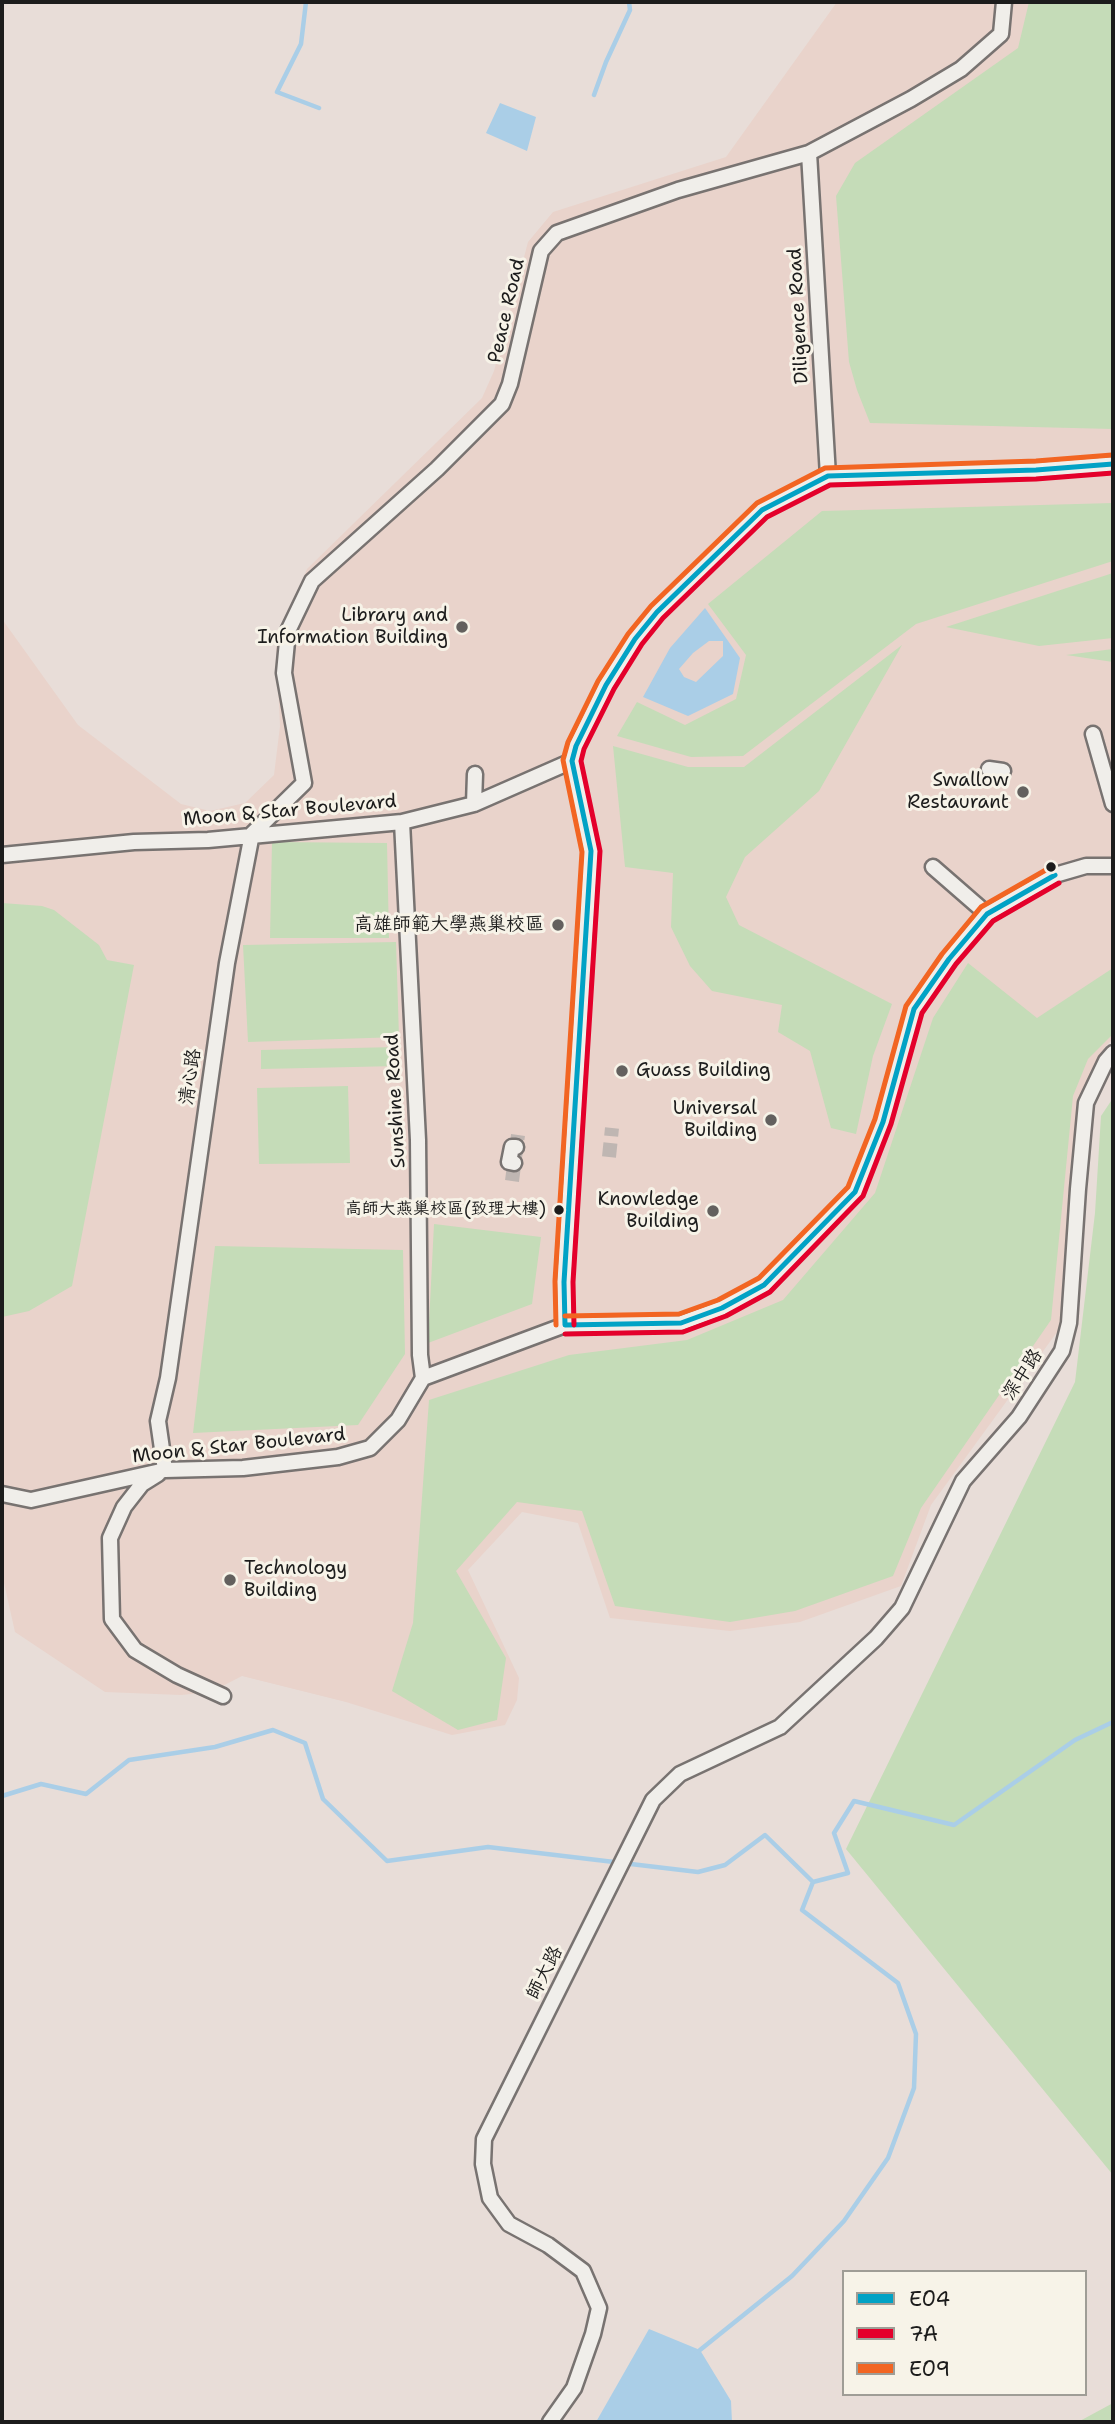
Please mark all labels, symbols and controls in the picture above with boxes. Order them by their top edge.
street label: Diligence Road [784,247,814,385]
street label: Peace Road [484,256,530,366]
place label: Library and Information Building [257,605,448,649]
marker: Library and Information Building [454,619,470,635]
place label: Swallow Restaurant [907,770,1009,814]
marker: Swallow Restaurant [1015,784,1031,800]
street label: Moon & Star Boulevard [182,790,398,832]
unlabelled marker [1044,860,1058,874]
place label: 高雄師範大學燕巢校區 [354,914,544,936]
marker: 高雄師範大學燕巢校區 [550,917,566,933]
street label: Sunshine Road [381,1033,411,1169]
street label: 清心路 [176,1047,206,1107]
place label: Guass Building [636,1060,771,1082]
marker: Guass Building [614,1063,630,1079]
place label: Universal Building [673,1098,757,1142]
marker: Universal Building [763,1112,779,1128]
place label: Knowledge Building [597,1189,699,1233]
place label: 高師大燕巢校區(致理大樓) [345,1200,546,1220]
marker: 高師大燕巢校區(致理大樓) [552,1203,566,1217]
marker: Knowledge Building [705,1203,721,1219]
street label: 深中路 [998,1345,1048,1405]
street label: Moon & Star Boulevard [131,1423,347,1469]
place label: Technology Building [244,1558,347,1602]
marker: Technology Building [222,1572,238,1588]
street label: 師大路 [522,1942,568,2004]
legend [842,2270,1087,2396]
text: E04 [909,2285,950,2313]
text: 7A [909,2320,938,2348]
text: E09 [909,2355,950,2383]

